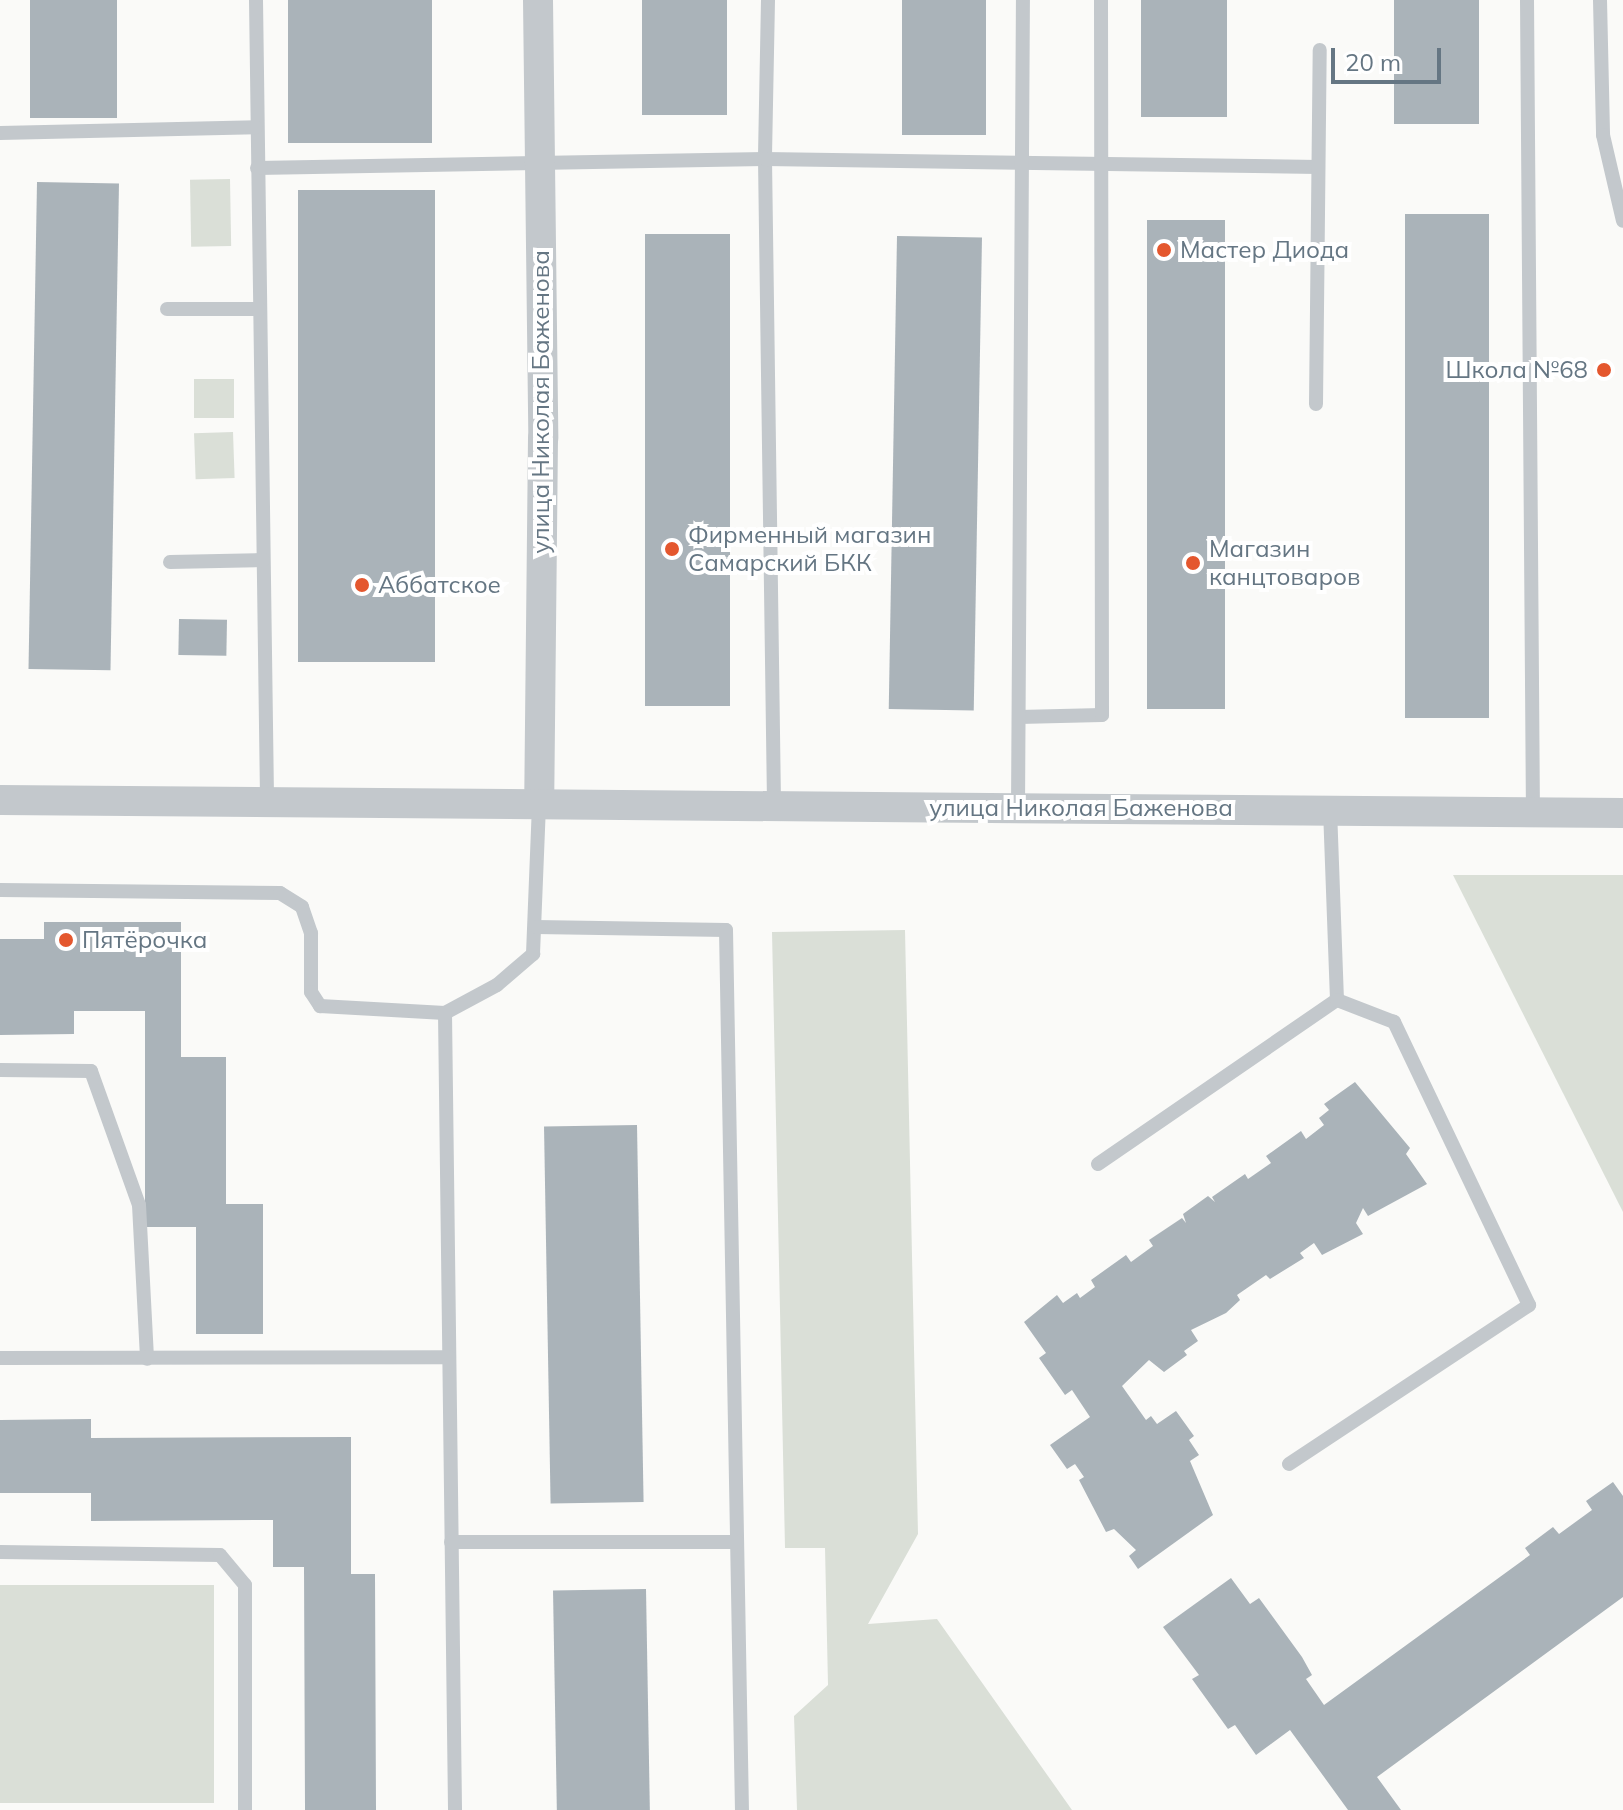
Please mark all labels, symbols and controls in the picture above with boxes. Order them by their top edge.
scale bar [1335,32,1445,82]
text: 20 m [1345,47,1401,77]
place label: Мастер Диода [1180,236,1349,264]
marker: Мастер Диода [1155,241,1173,259]
street label: улица Николая Баженова [527,250,555,554]
place label: Школа №68 [1446,356,1588,384]
marker: Школа №68 [1595,361,1613,379]
place label: Фирменный магазин Самарский БКК [688,521,931,577]
place label: Магазин канцтоваров [1209,535,1360,591]
marker: Фирменный магазин Самарский БКК [663,540,681,558]
marker: Магазин канцтоваров [1184,554,1202,572]
place label: Аббатское [378,571,501,599]
marker: Аббатское [353,576,371,594]
street label: улица Николая Баженова [929,794,1233,822]
place label: Пятёрочка [82,926,207,954]
marker: Пятёрочка [57,931,75,949]

